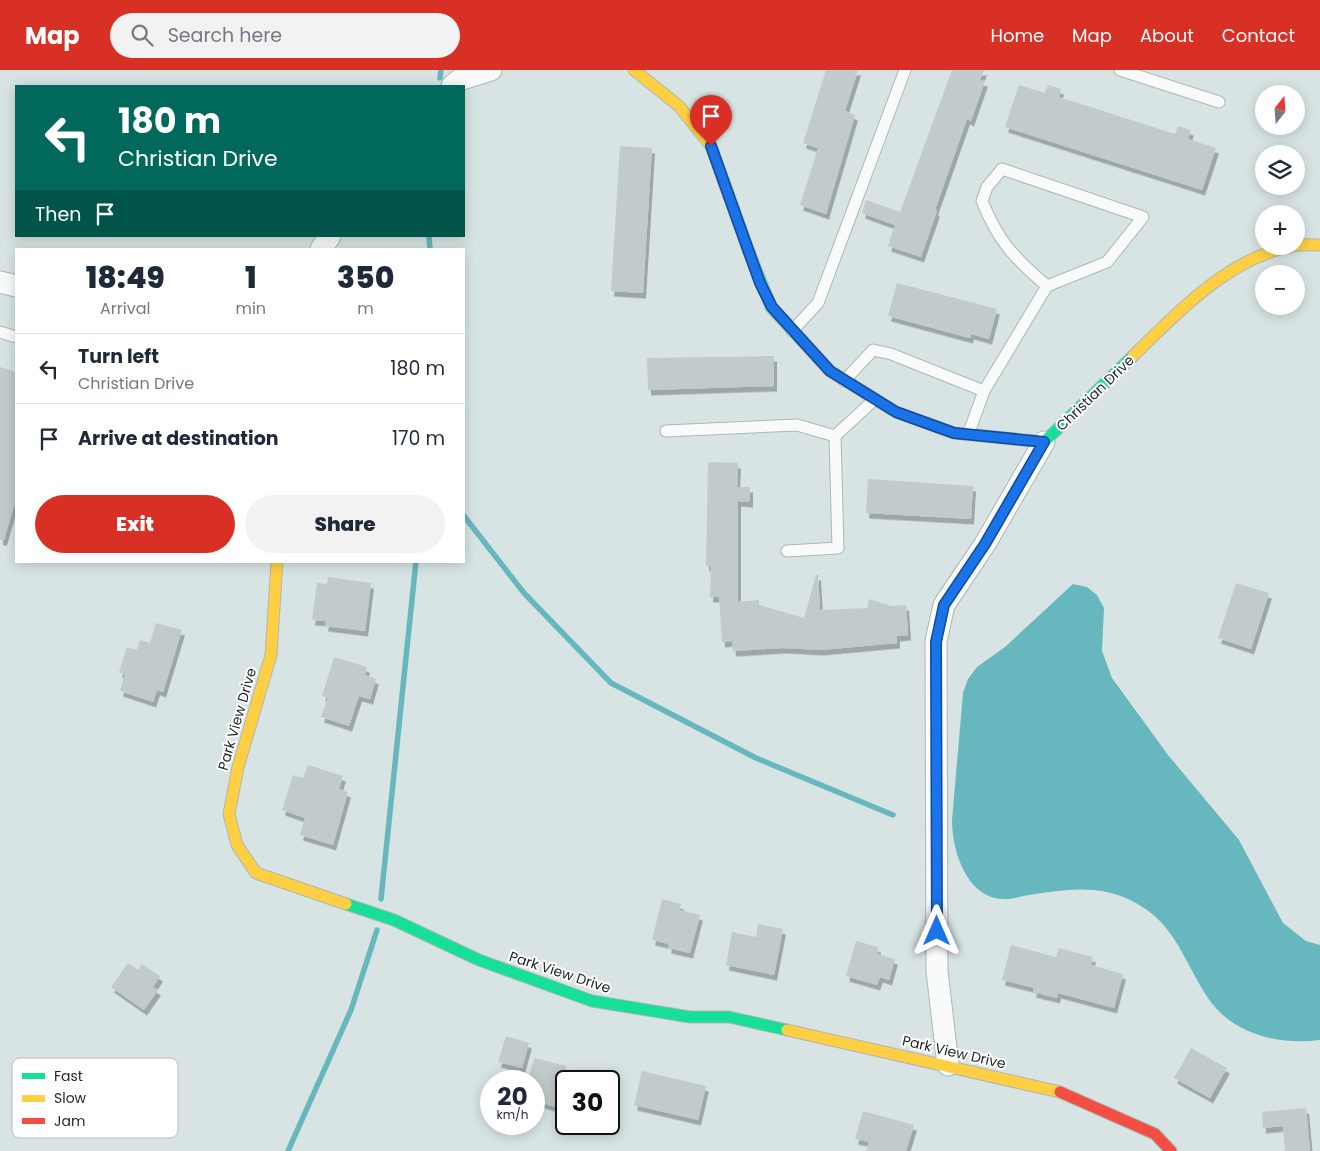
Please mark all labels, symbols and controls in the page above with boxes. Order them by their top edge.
search box [110,13,460,58]
text: Map [25,19,80,52]
icon: search [128,21,156,49]
text: Search here [168,22,282,49]
text: Home [990,23,1044,48]
text: Map [1072,23,1112,48]
text: About [1140,23,1194,48]
text: Contact [1222,23,1295,48]
north arrow [1255,85,1305,135]
map controls [1255,85,1305,315]
pin [690,95,732,146]
text: 180 m [118,96,221,145]
icon: arrive [697,102,725,130]
icon: left [35,105,100,170]
text: Christian Drive [118,143,278,174]
button: layers [1255,145,1305,195]
icon: arrive [91,200,119,228]
text: Then [35,201,81,228]
button: + [1255,205,1305,255]
text: 18:49 [86,256,165,299]
text: 1 [245,256,257,299]
text: 350 [337,256,394,299]
button: − [1255,265,1305,315]
text: Arrival [100,297,150,320]
text: min [235,297,266,320]
text: m [357,297,374,320]
text: Turn left [78,343,159,370]
street label: Christian Drive [1052,350,1139,435]
icon: left [35,355,63,383]
text: 180 m [390,355,445,382]
text: Christian Drive [78,372,194,395]
icon: arrive [35,425,63,453]
text: Arrive at destination [78,425,279,452]
text: 170 m [392,425,445,452]
button: Exit [35,495,235,553]
button: Share [245,495,445,553]
street label: Park View Drive [213,665,261,773]
position arrow [910,904,962,956]
street label: Park View Drive [507,946,614,998]
street label: Park View Drive [900,1030,1008,1074]
legend [12,1058,178,1138]
text: Fast [54,1066,83,1086]
speed limit sign: 30 [555,1070,620,1135]
text: 20 [497,1079,528,1114]
text: Slow [54,1088,87,1108]
text: km/h [497,1106,528,1123]
text: Jam [54,1111,85,1131]

